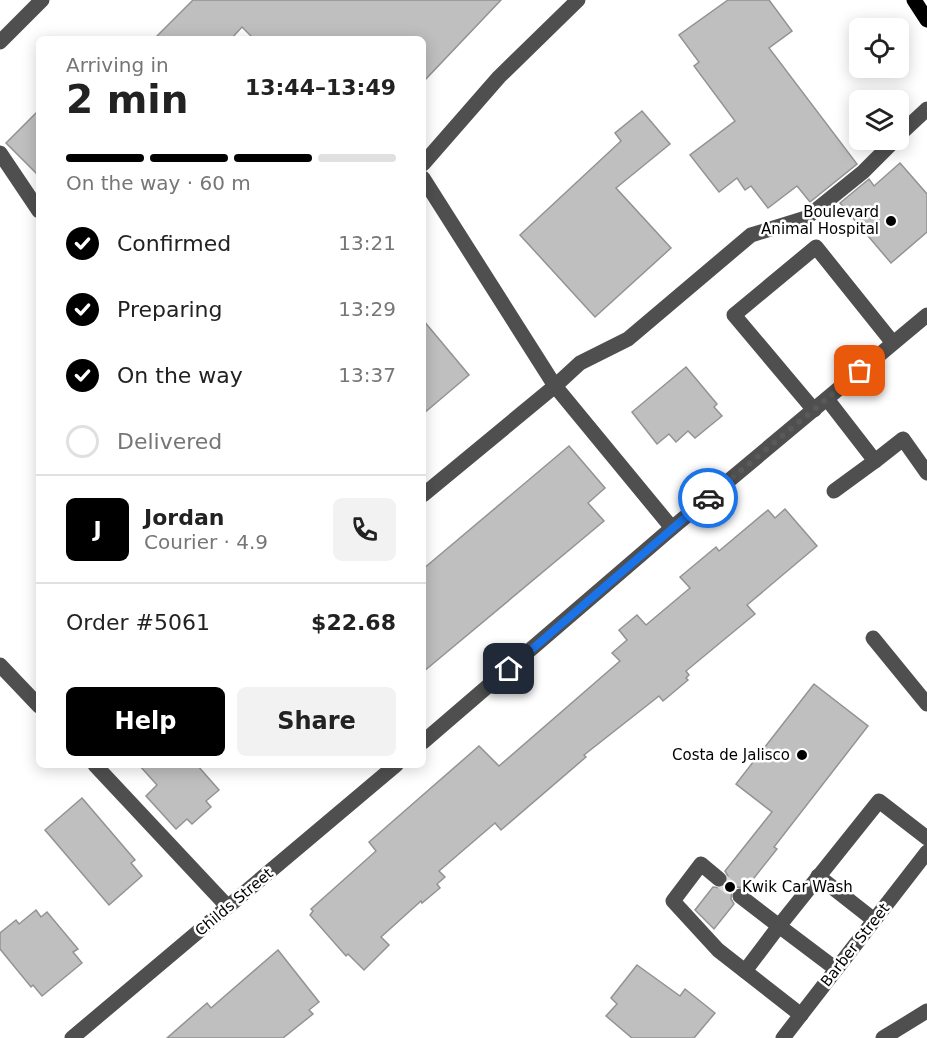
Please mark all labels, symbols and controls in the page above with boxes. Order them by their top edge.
map controls [849,18,909,150]
button: locate [849,18,909,78]
text: Arriving in [66,53,169,77]
text: 13:44–13:49 [245,75,396,100]
text: 2 min [66,77,188,122]
button: layers [849,90,909,150]
text: On the way · 60 m [66,171,251,195]
place label: Boulevard Animal Hospital [761,203,879,238]
marker: Boulevard Animal Hospital [884,214,898,228]
icon: check [66,227,99,260]
text: Confirmed [117,231,231,256]
text: 13:21 [338,231,396,255]
icon: check [66,293,99,326]
text: Preparing [117,297,223,322]
text: 13:29 [338,297,396,321]
pin [834,345,885,396]
icon: bag [843,354,876,387]
icon: check [66,359,99,392]
text: On the way [117,363,243,388]
text: 13:37 [338,363,396,387]
text: Delivered [117,429,222,454]
courier [678,468,738,528]
icon: car [692,482,725,515]
button: phone [333,498,396,561]
text: Jordan [144,505,224,530]
text: J [93,517,102,542]
text: Courier · 4.9 [144,530,268,554]
text: Order #5061 [66,610,210,635]
text: $22.68 [311,610,396,635]
pin [483,643,534,694]
icon: home [492,652,525,685]
button: Help [66,687,225,756]
button: Share [237,687,396,756]
place label: Costa de Jalisco [672,746,790,764]
marker: Costa de Jalisco [795,748,809,762]
street label: Childs Street [191,864,277,940]
place label: Kwik Car Wash [742,878,853,896]
marker: Kwik Car Wash [723,880,737,894]
street label: Barber Street [817,900,893,990]

